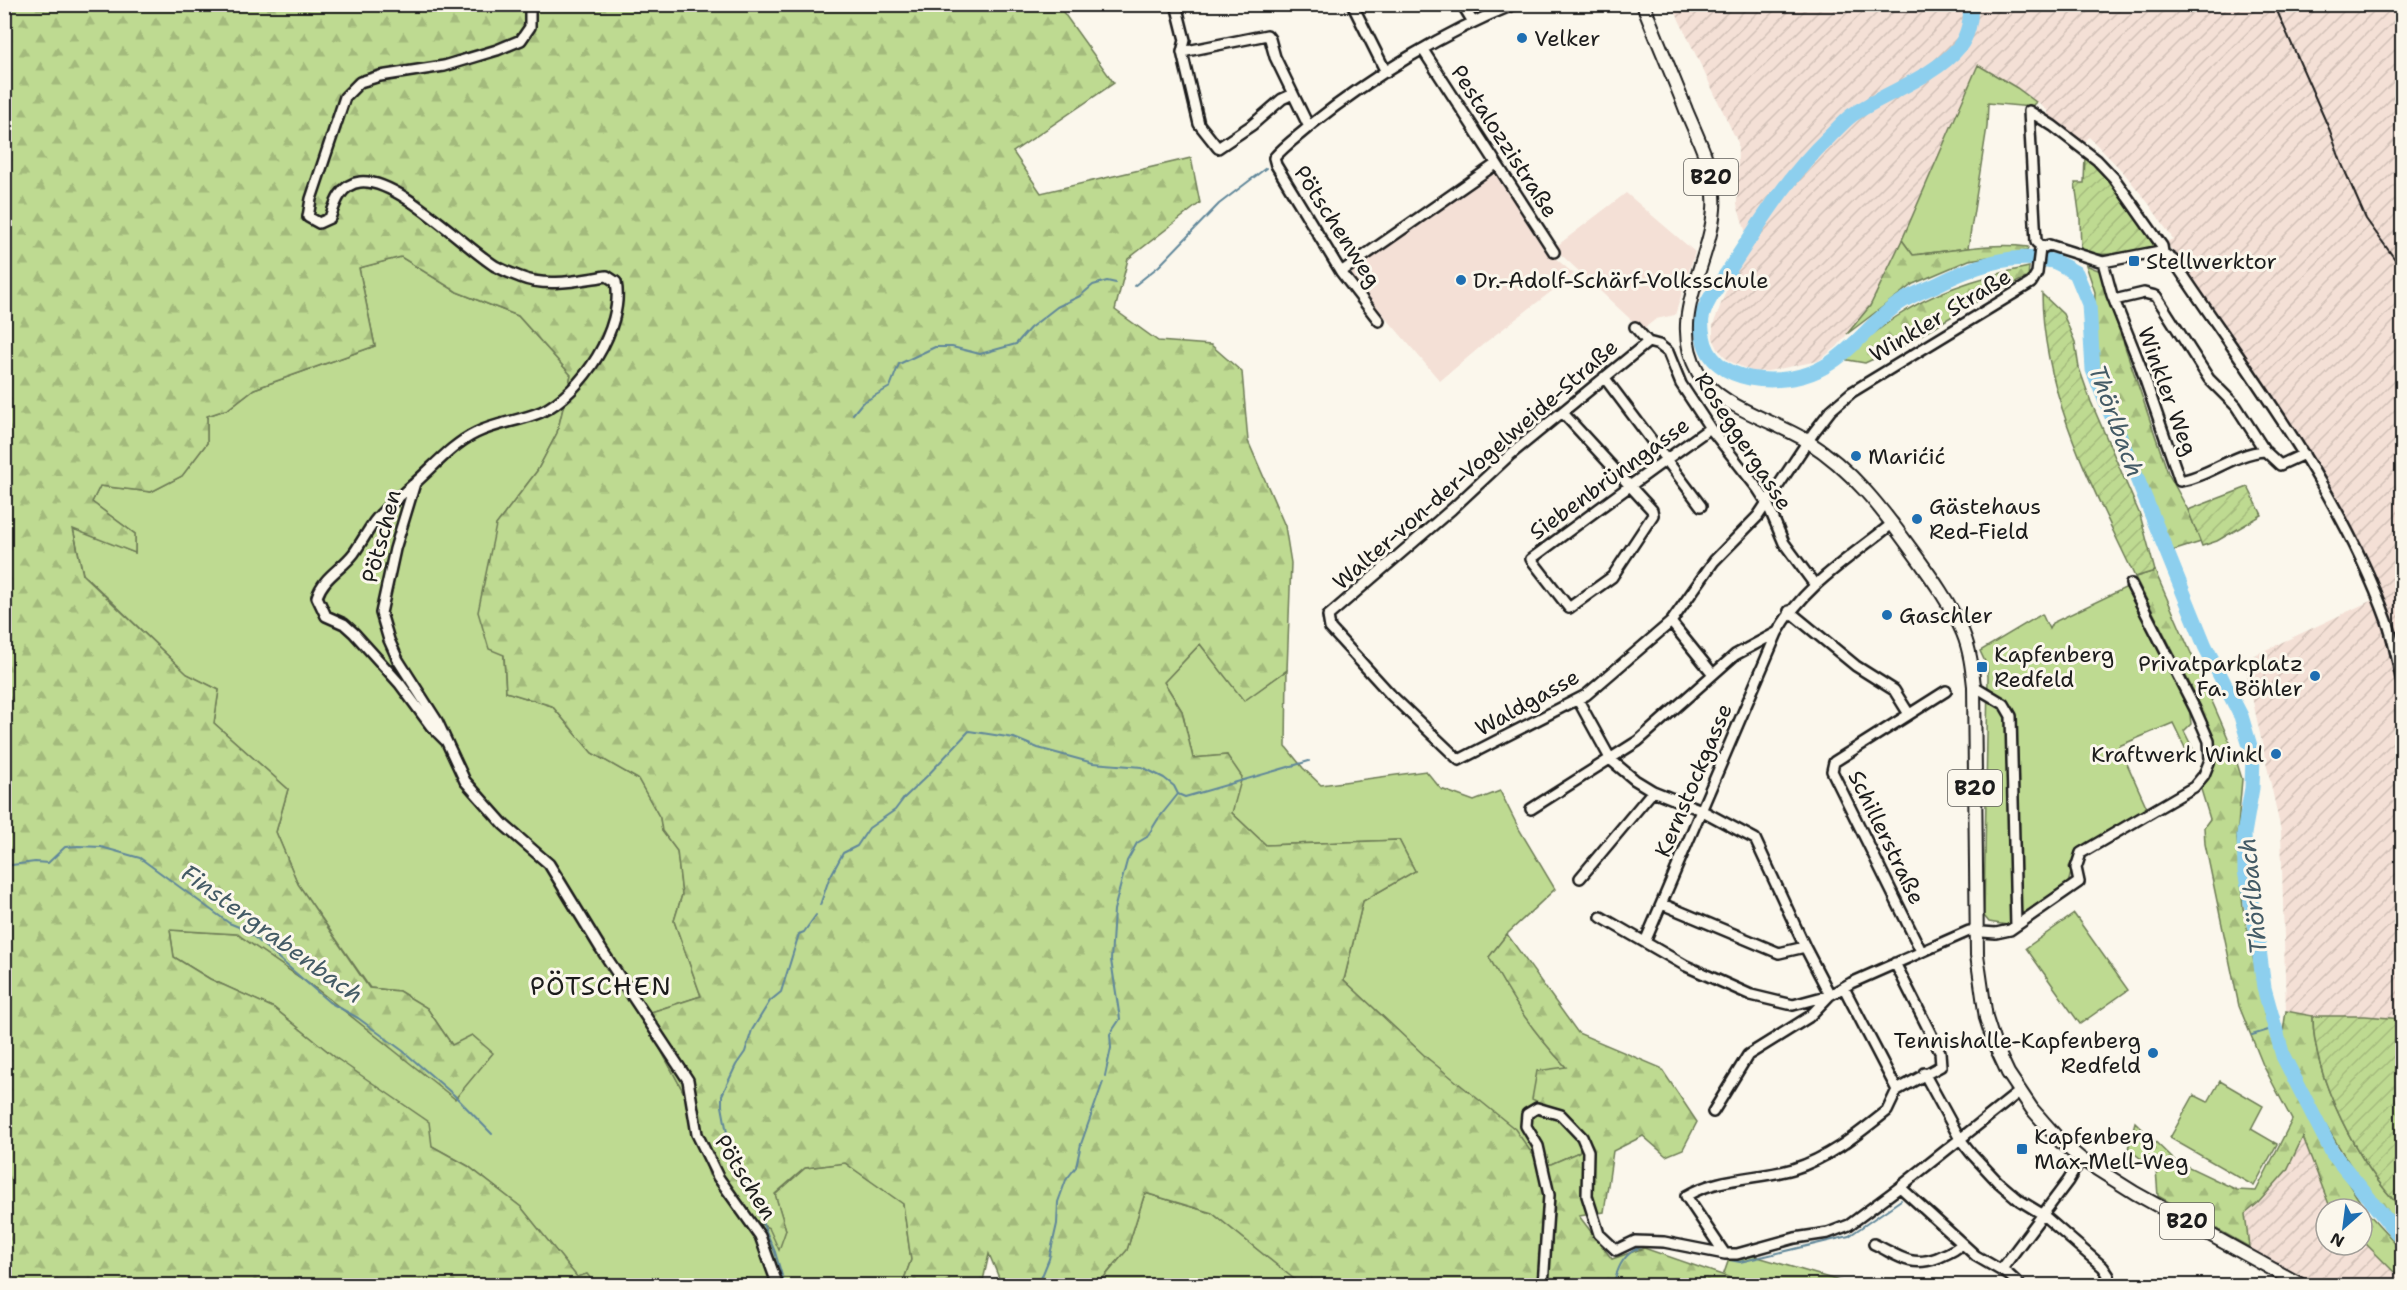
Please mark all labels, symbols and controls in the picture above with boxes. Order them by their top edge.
place label: Velker [1534,24,1600,53]
marker: Velker [1515,31,1529,45]
street label: Pestalozzistraße [1444,59,1565,223]
road number: B20 [1684,159,1738,195]
street label: Pötschenweg [1287,160,1388,293]
place label: Stellwerktor [2146,247,2277,276]
marker: Stellwerktor [2127,254,2141,268]
street label: Winkler Straße [1864,262,2016,369]
place label: Dr.-Adolf-Schärf-Volksschule [1473,266,1769,295]
marker: Dr.-Adolf-Schärf-Volksschule [1454,273,1468,287]
street label: Winkler Weg [2131,323,2204,460]
street label: Walter-von-der-Vogelweide-Straße [1327,332,1624,596]
water label: Thörlbach [2081,360,2151,482]
street label: Roseggergasse [1688,367,1799,516]
street label: Siebenbrünngasse [1523,410,1695,546]
place label: Marićić [1868,442,1946,471]
marker: Marićić [1849,449,1863,463]
street label: Pötschen [355,486,408,586]
place label: Gästehaus Red-Field [1929,492,2041,546]
marker: Gästehaus Red-Field [1910,512,1924,526]
place label: Gaschler [1899,601,1993,630]
marker: Gaschler [1880,608,1894,622]
place label: Kapfenberg Redfeld [1994,640,2114,694]
place label: Privatparkplatz Fa. Böhler [2138,649,2303,703]
marker: Kapfenberg Redfeld [1975,660,1989,674]
street label: Waldgasse [1470,662,1584,743]
marker: Privatparkplatz Fa. Böhler [2308,669,2322,683]
street label: Kernstockgasse [1648,699,1739,861]
place label: Kraftwerk Winkl [2091,740,2264,769]
marker: Kraftwerk Winkl [2269,747,2283,761]
street label: Schillerstraße [1842,765,1932,909]
road number: B20 [1948,770,2002,806]
water label: Thörlbach [2231,836,2275,956]
water label: Finstergrabenbach [175,857,369,1011]
district label: PÖTSCHEN [530,968,672,1003]
place label: Tennishalle-Kapfenberg Redfeld [1893,1026,2141,1080]
marker: Tennishalle-Kapfenberg Redfeld [2146,1046,2160,1060]
place label: Kapfenberg Max-Mell-Weg [2034,1122,2188,1176]
street label: Pötschen [708,1129,783,1225]
marker: Kapfenberg Max-Mell-Weg [2015,1142,2029,1156]
north arrow [2314,1197,2374,1257]
road number: B20 [2160,1203,2214,1239]
text: N [2327,1228,2348,1252]

